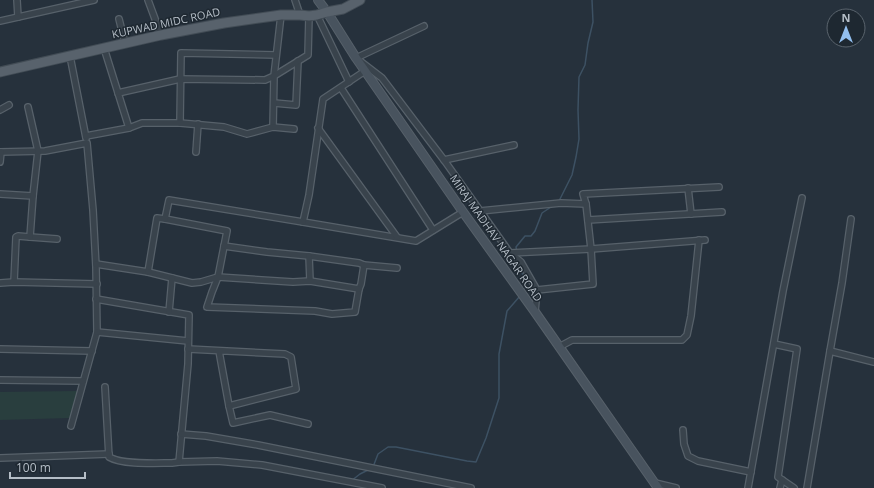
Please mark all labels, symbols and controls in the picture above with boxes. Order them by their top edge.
street label: KUPWAD MIDC ROAD [110,4,221,41]
north arrow [826,8,866,48]
text: N [842,10,850,25]
street label: MIRAJ MADHAV NAGAR ROAD [447,171,546,304]
scale bar [10,454,85,480]
text: 100 m [16,459,51,476]

